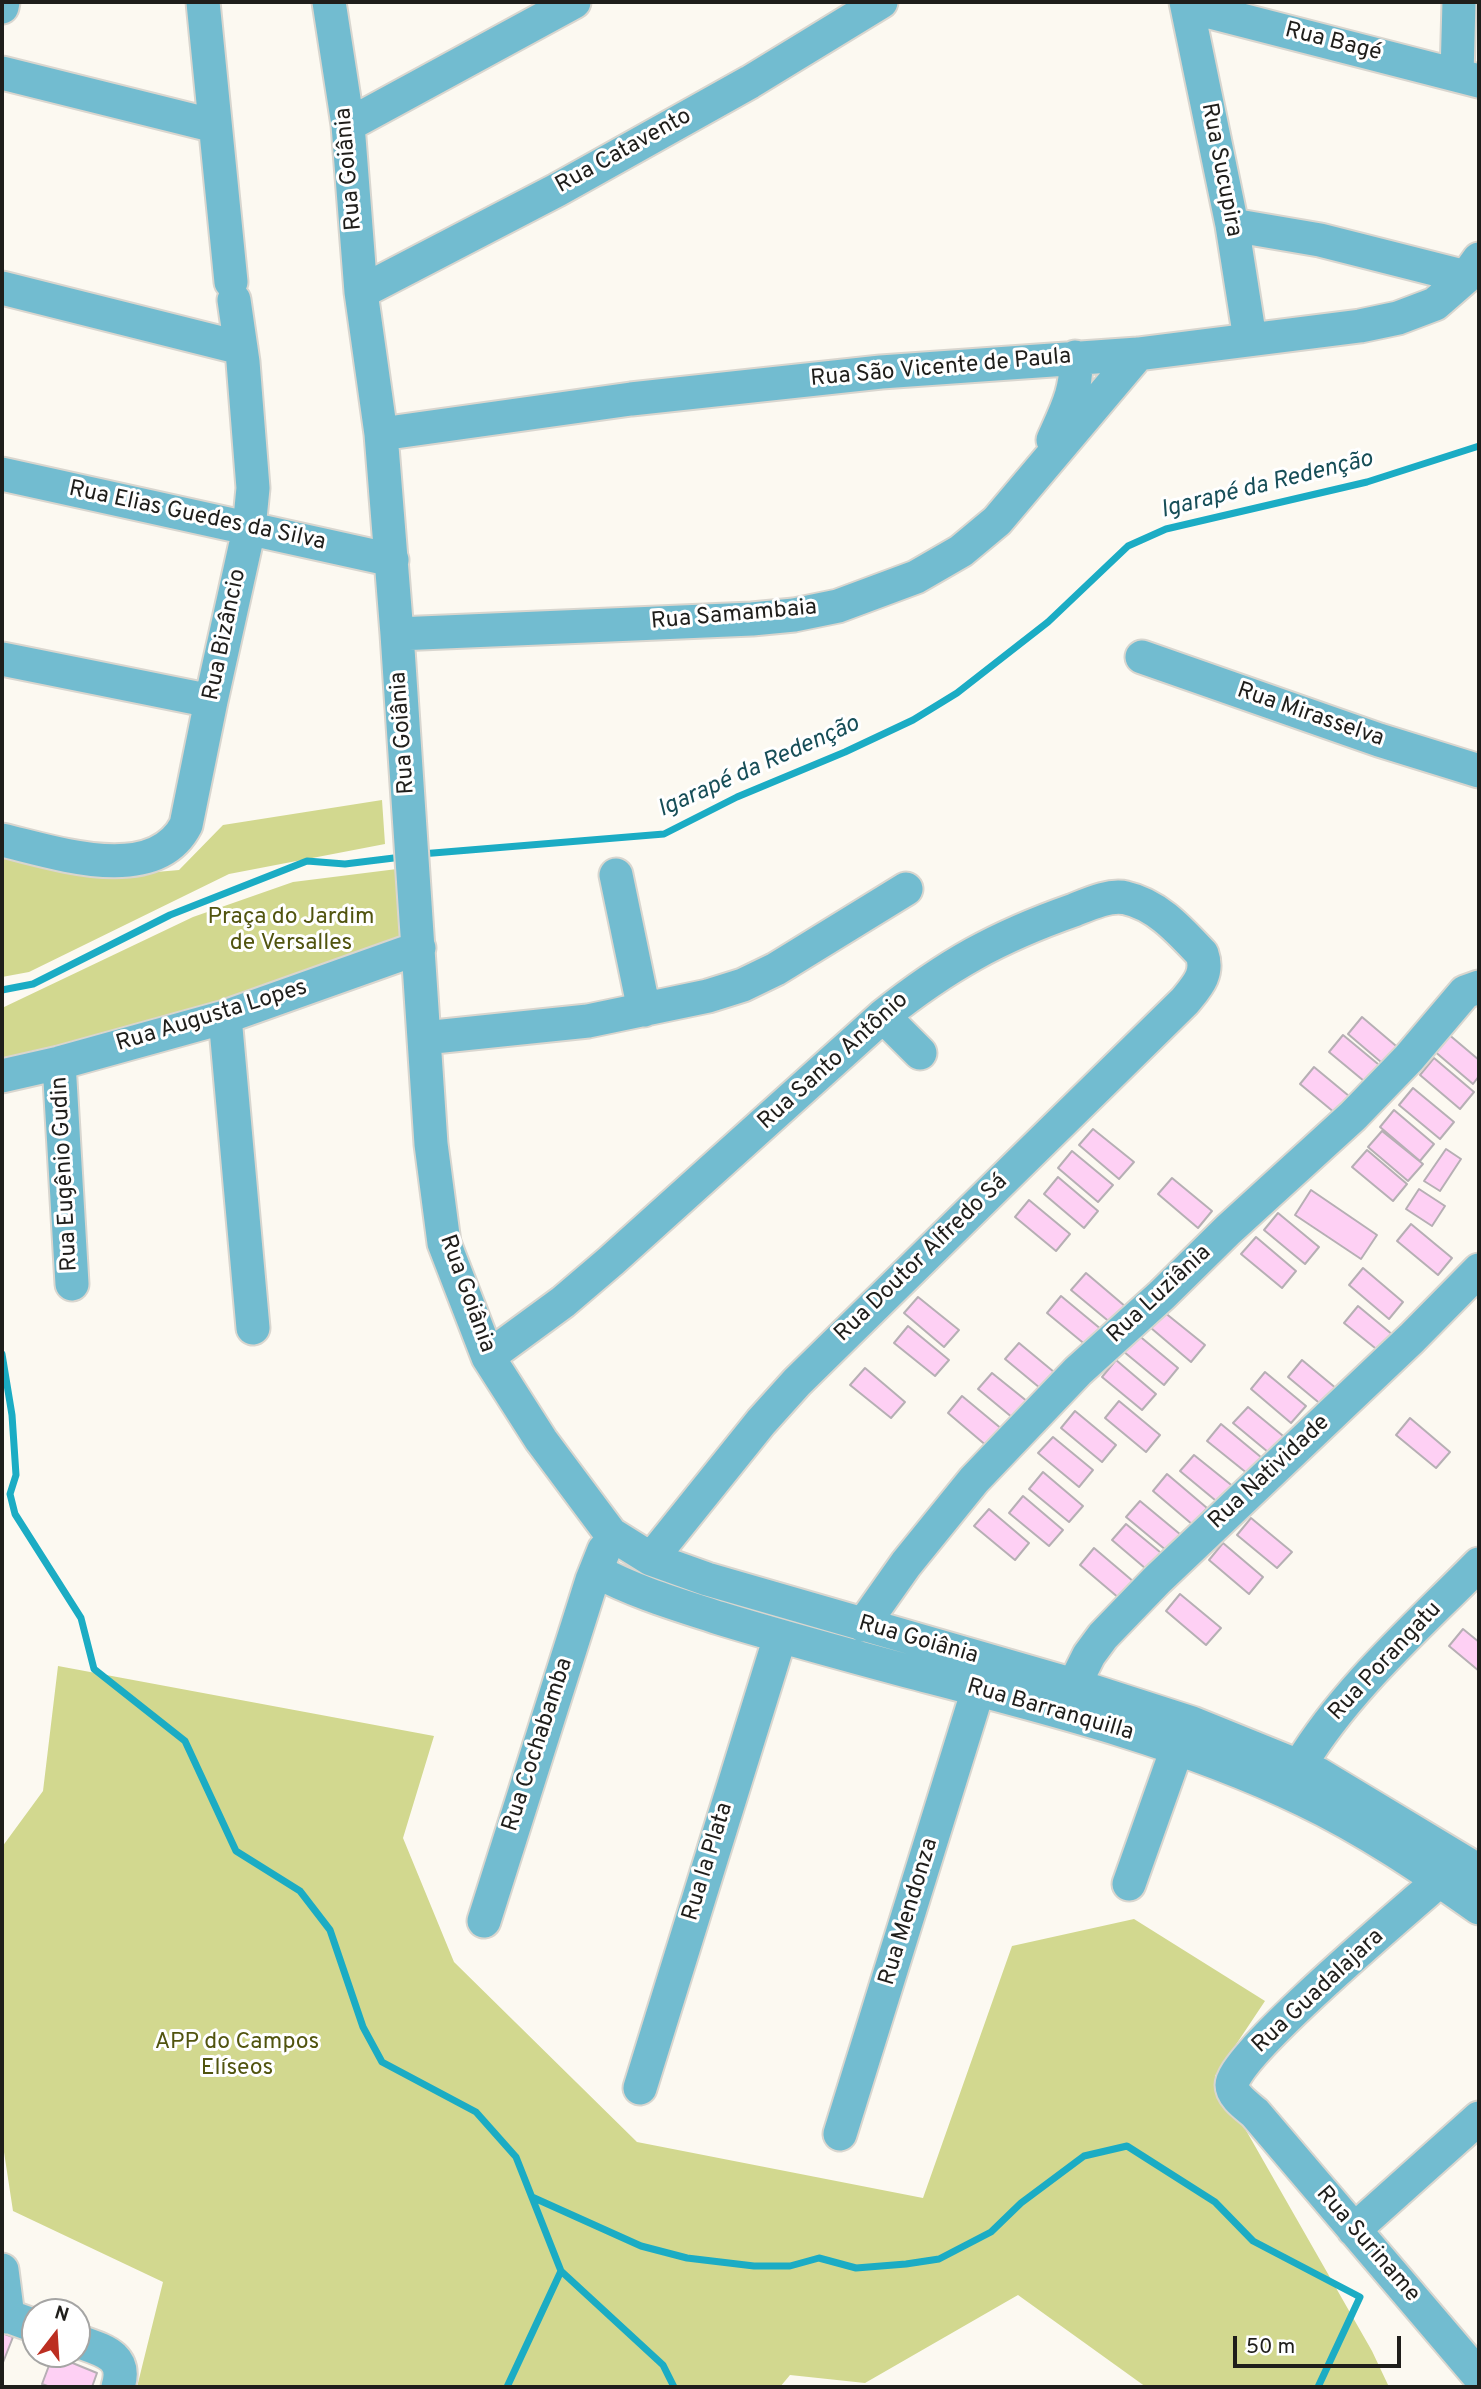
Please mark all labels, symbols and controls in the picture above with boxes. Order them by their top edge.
street label: Rua Bagé [1282,18,1384,68]
street label: Rua Sucupira [1193,101,1247,239]
street label: Rua Catavento [551,103,697,201]
street label: Rua Goiânia [331,107,369,231]
street label: Rua São Vicente de Paula [810,344,1072,394]
water label: Igarapé da Redenção [1158,446,1376,526]
street label: Rua Elias Guedes da Silva [66,476,328,558]
street label: Rua Bizâncio [199,567,253,703]
street label: Rua Samambaia [650,595,818,637]
street label: Rua Goiânia [386,671,422,795]
street label: Rua Mirasselva [1233,678,1387,754]
water label: Igarapé da Redenção [654,711,864,825]
park label: Praça do Jardim de Versalles [208,904,374,958]
street label: Rua Augusta Lopes [113,975,311,1059]
street label: Rua Santo Antônio [753,987,915,1137]
street label: Rua Eugênio Gudin [47,1076,85,1272]
street label: Rua Doutor Alfredo Sá [830,1169,1014,1349]
street label: Rua Goiânia [432,1231,500,1357]
street label: Rua Luziânia [1102,1240,1218,1350]
street label: Rua Natividade [1204,1410,1336,1536]
street label: Rua Porangatu [1324,1597,1448,1727]
street label: Rua Goiânia [855,1611,981,1671]
street label: Rua Cochabamba [498,1655,580,1835]
street label: Rua Barranquilla [963,1674,1137,1748]
street label: Rua la Plata [678,1800,740,1924]
street label: Rua Mendonza [875,1835,945,1989]
street label: Rua Guadalajara [1248,1924,1390,2060]
park label: APP do Campos Elíseos [155,2029,319,2083]
street label: Rua Suriname [1309,2181,1425,2309]
north arrow [21,2298,91,2368]
text: N [52,2301,72,2328]
scale bar [1236,2322,1404,2366]
text: 50 m [1246,2334,1295,2361]

